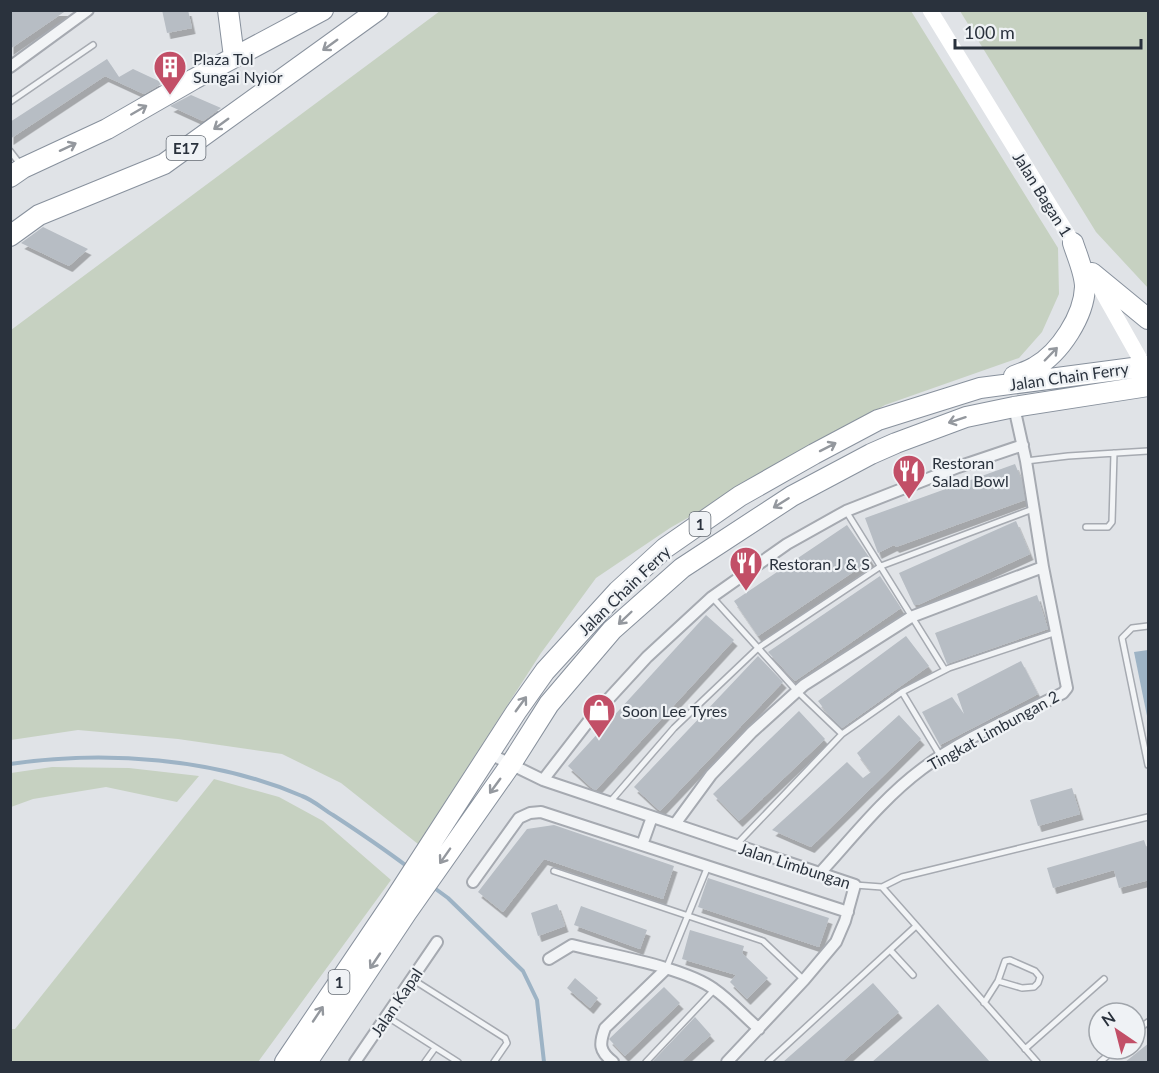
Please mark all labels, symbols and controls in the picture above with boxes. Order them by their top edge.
scale bar [955,12,1141,50]
text: 100 m [964,21,1015,43]
one-way arrow [323,39,339,51]
building icon: Plaza Tol Sungai Nyior [152,49,188,96]
place label: Plaza Tol Sungai Nyior [193,49,283,86]
one-way arrow [131,104,148,116]
one-way arrow [213,117,229,130]
road number: E17 [166,136,206,160]
one-way arrow [59,141,77,153]
street label: Jalan Bagan 1 [1010,148,1076,240]
one-way arrow [1044,347,1058,362]
street label: Jalan Chain Ferry [1008,358,1131,394]
one-way arrow [948,415,967,426]
one-way arrow [818,440,836,452]
restaurant icon: Restoran Salad Bowl [891,453,927,500]
place label: Restoran Salad Bowl [932,453,1009,490]
one-way arrow [773,497,790,509]
road number: 1 [690,512,710,536]
street label: Jalan Chain Ferry [574,541,674,639]
restaurant icon: Restoran J & S [728,545,764,592]
place label: Restoran J & S [769,554,870,573]
one-way arrow [617,611,632,625]
street label: Tingkat Limbungan 2 [924,686,1062,774]
shop icon: Soon Lee Tyres [581,692,617,739]
one-way arrow [515,697,527,713]
place label: Soon Lee Tyres [622,701,727,720]
one-way arrow [489,778,501,794]
street label: Jalan Limbungan [737,838,853,892]
one-way arrow [439,847,451,864]
one-way arrow [369,952,381,968]
street label: Jalan Kapal [366,964,426,1040]
road number: 1 [328,970,350,994]
north arrow [1087,1001,1147,1061]
one-way arrow [312,1006,324,1023]
text: N [1098,1007,1119,1030]

